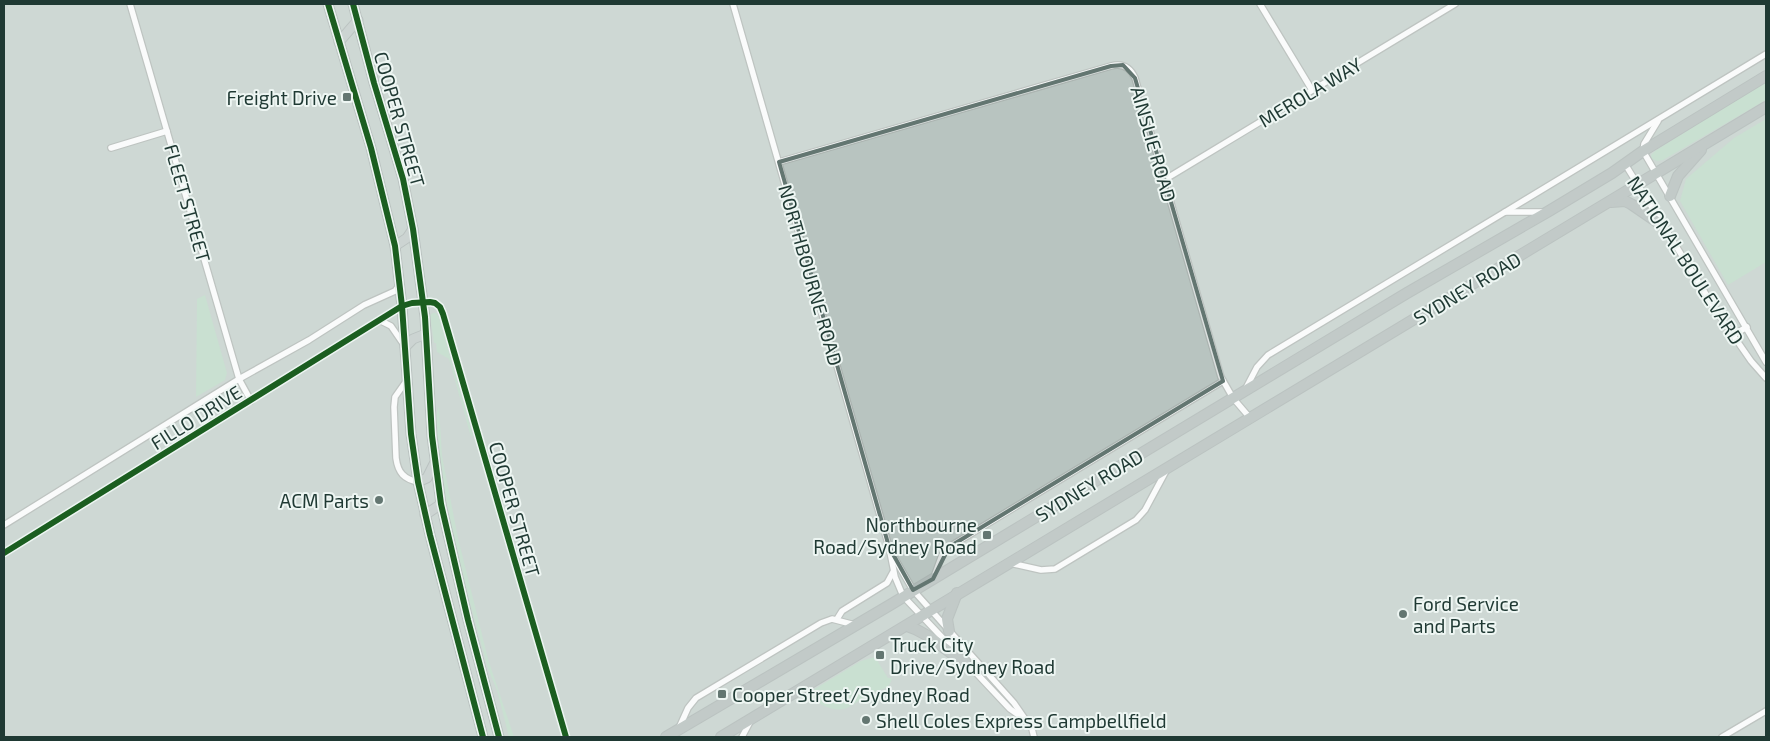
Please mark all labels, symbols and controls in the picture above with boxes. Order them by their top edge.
street label: COOPER STREET [370,49,430,189]
street label: MEROLA WAY [1254,52,1366,132]
street label: AINSLIE ROAD [1127,84,1181,204]
place label: Freight Drive [227,86,337,109]
marker: Freight Drive [341,91,353,103]
street label: FLEET STREET [160,141,216,265]
street label: NATIONAL BOULEVARD [1623,171,1749,349]
street label: NORTHBOURNE ROAD [774,182,848,368]
street label: SYDNEY ROAD [1409,247,1525,329]
street label: FILLO DRIVE [146,380,246,454]
street label: COOPER STREET [485,439,545,579]
street label: SYDNEY ROAD [1031,444,1147,526]
place label: ACM Parts [279,489,369,512]
marker: ACM Parts [373,494,385,506]
place label: Northbourne Road/Sydney Road [813,513,977,558]
marker: Northbourne Road/Sydney Road [981,529,993,541]
place label: Ford Service and Parts [1413,592,1519,637]
marker: Ford Service and Parts [1397,608,1409,620]
place label: Truck City Drive/Sydney Road [890,633,1055,678]
marker: Truck City Drive/Sydney Road [874,649,886,661]
place label: Cooper Street/Sydney Road [732,683,970,706]
marker: Cooper Street/Sydney Road [716,688,728,700]
place label: Shell Coles Express Campbellfield [876,709,1167,732]
marker: Shell Coles Express Campbellfield [860,714,872,726]

